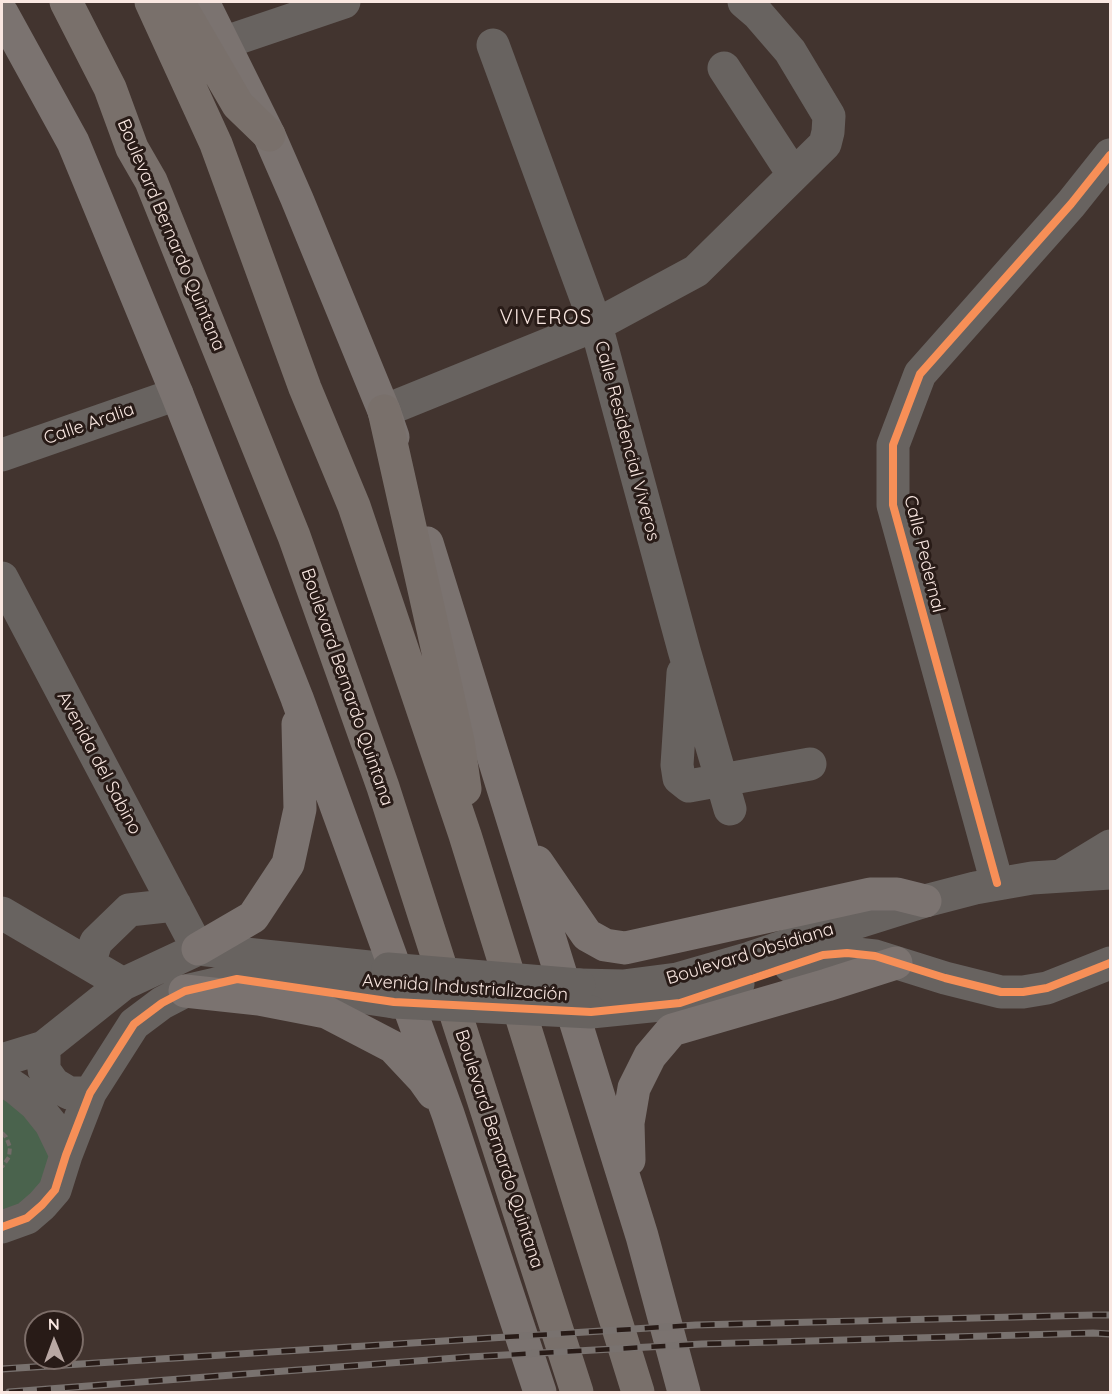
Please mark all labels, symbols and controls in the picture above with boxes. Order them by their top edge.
street label: Boulevard Bernardo Quintana [112,116,230,354]
district label: VIVEROS [499,306,593,330]
street label: Calle Residencial Viveros [590,339,664,543]
street label: Calle Aralia [41,398,137,450]
street label: Calle Pedernal [899,493,949,615]
street label: Boulevard Bernardo Quintana [296,565,398,809]
street label: Avenida del Sabino [52,688,146,838]
street label: Boulevard Obsidiana [664,918,836,990]
street label: Avenida Industrialización [361,970,569,1006]
street label: Boulevard Bernardo Quintana [450,1027,548,1271]
north arrow [24,1310,84,1370]
text: N [48,1314,60,1334]

